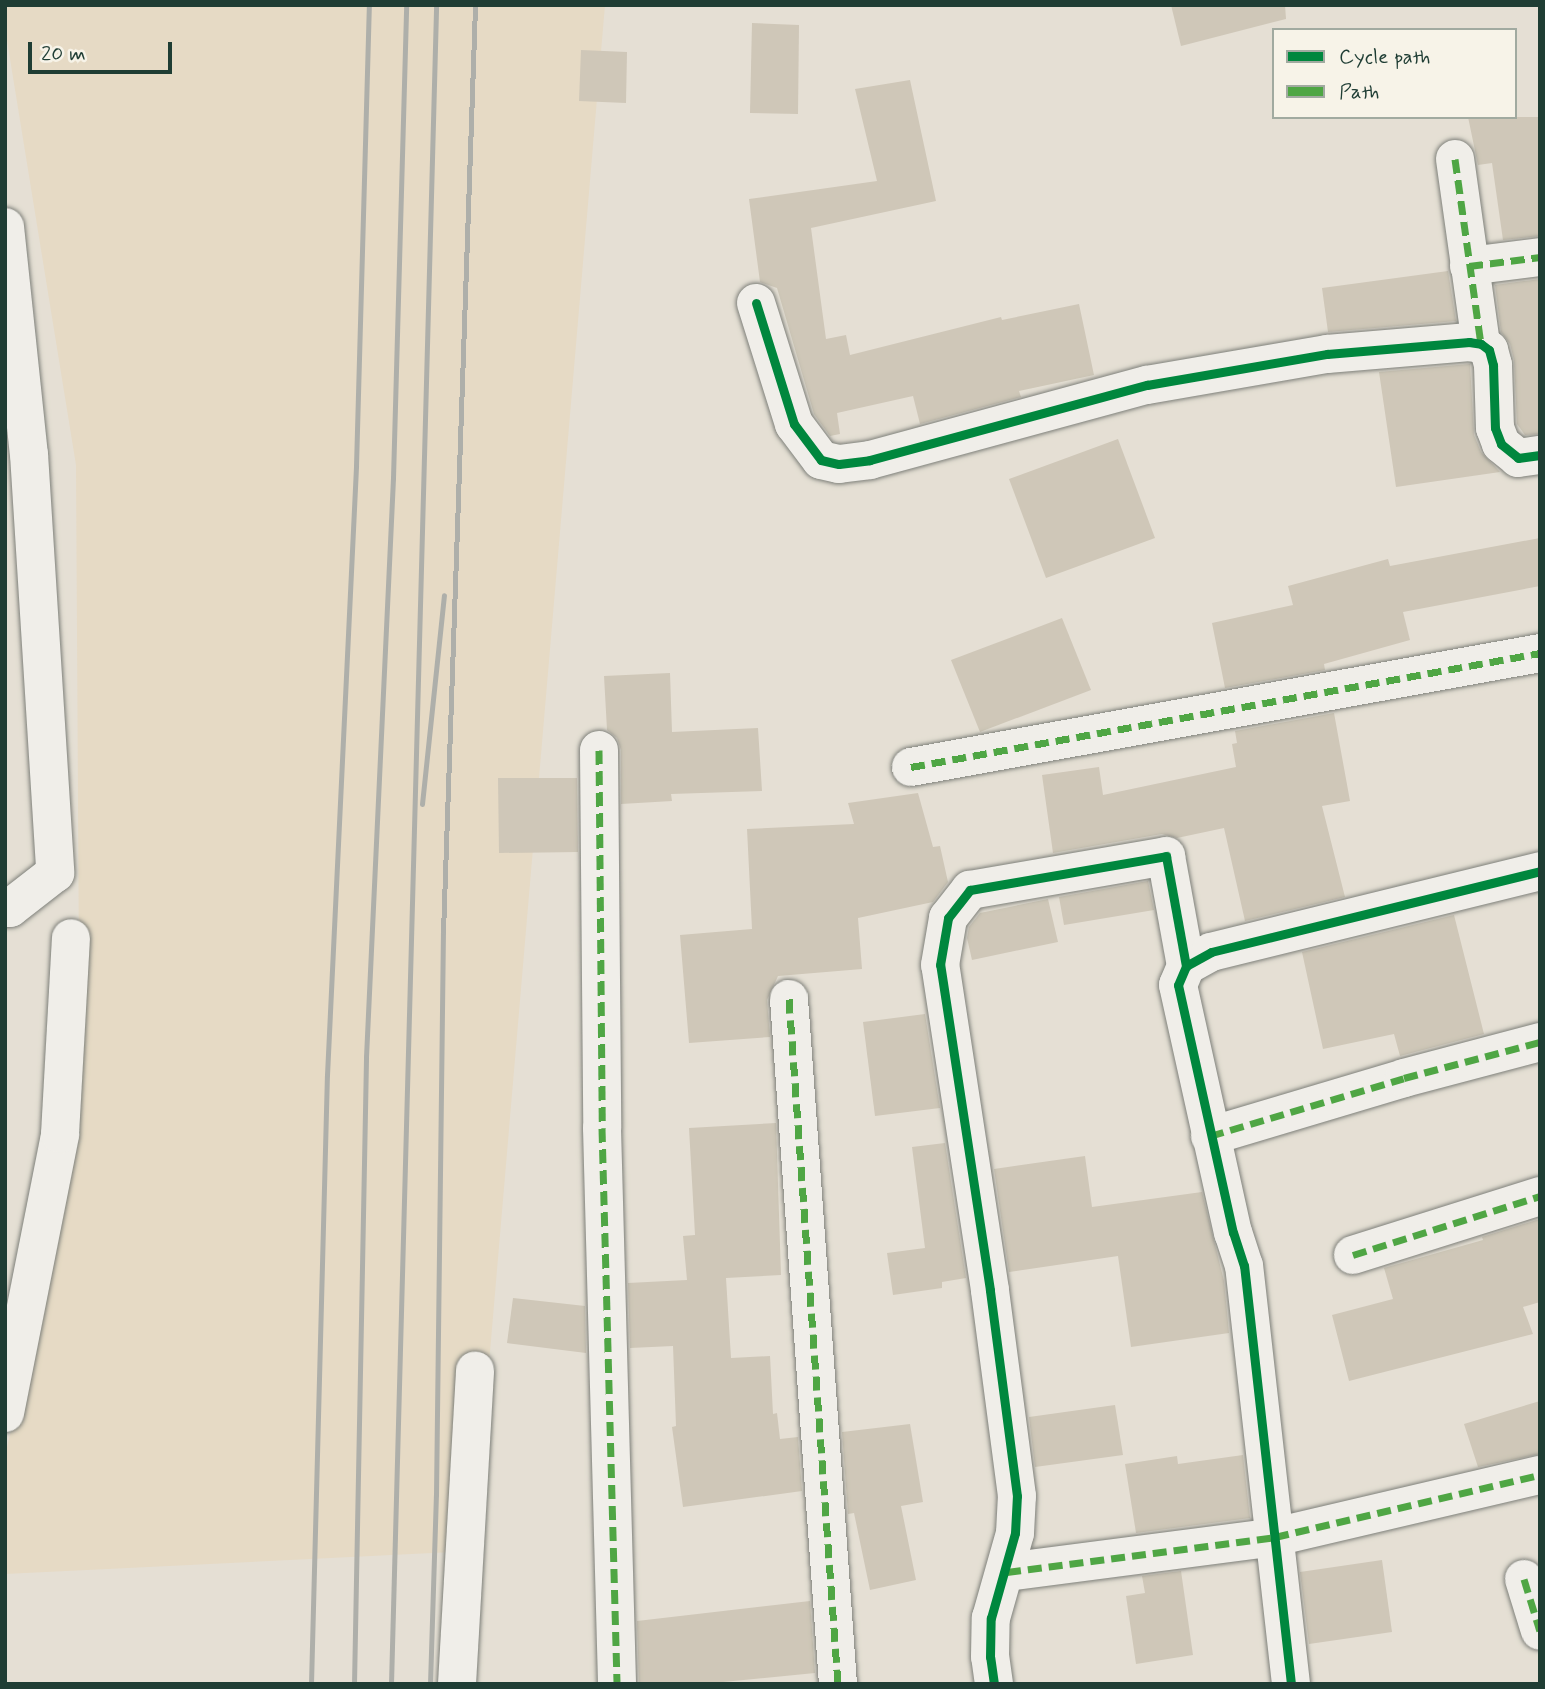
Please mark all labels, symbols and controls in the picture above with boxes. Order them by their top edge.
scale bar [32,28,175,72]
legend [1272,28,1517,119]
text: 20 m [41,40,86,68]
text: Cycle path [1339,43,1430,71]
text: Path [1339,78,1379,106]

